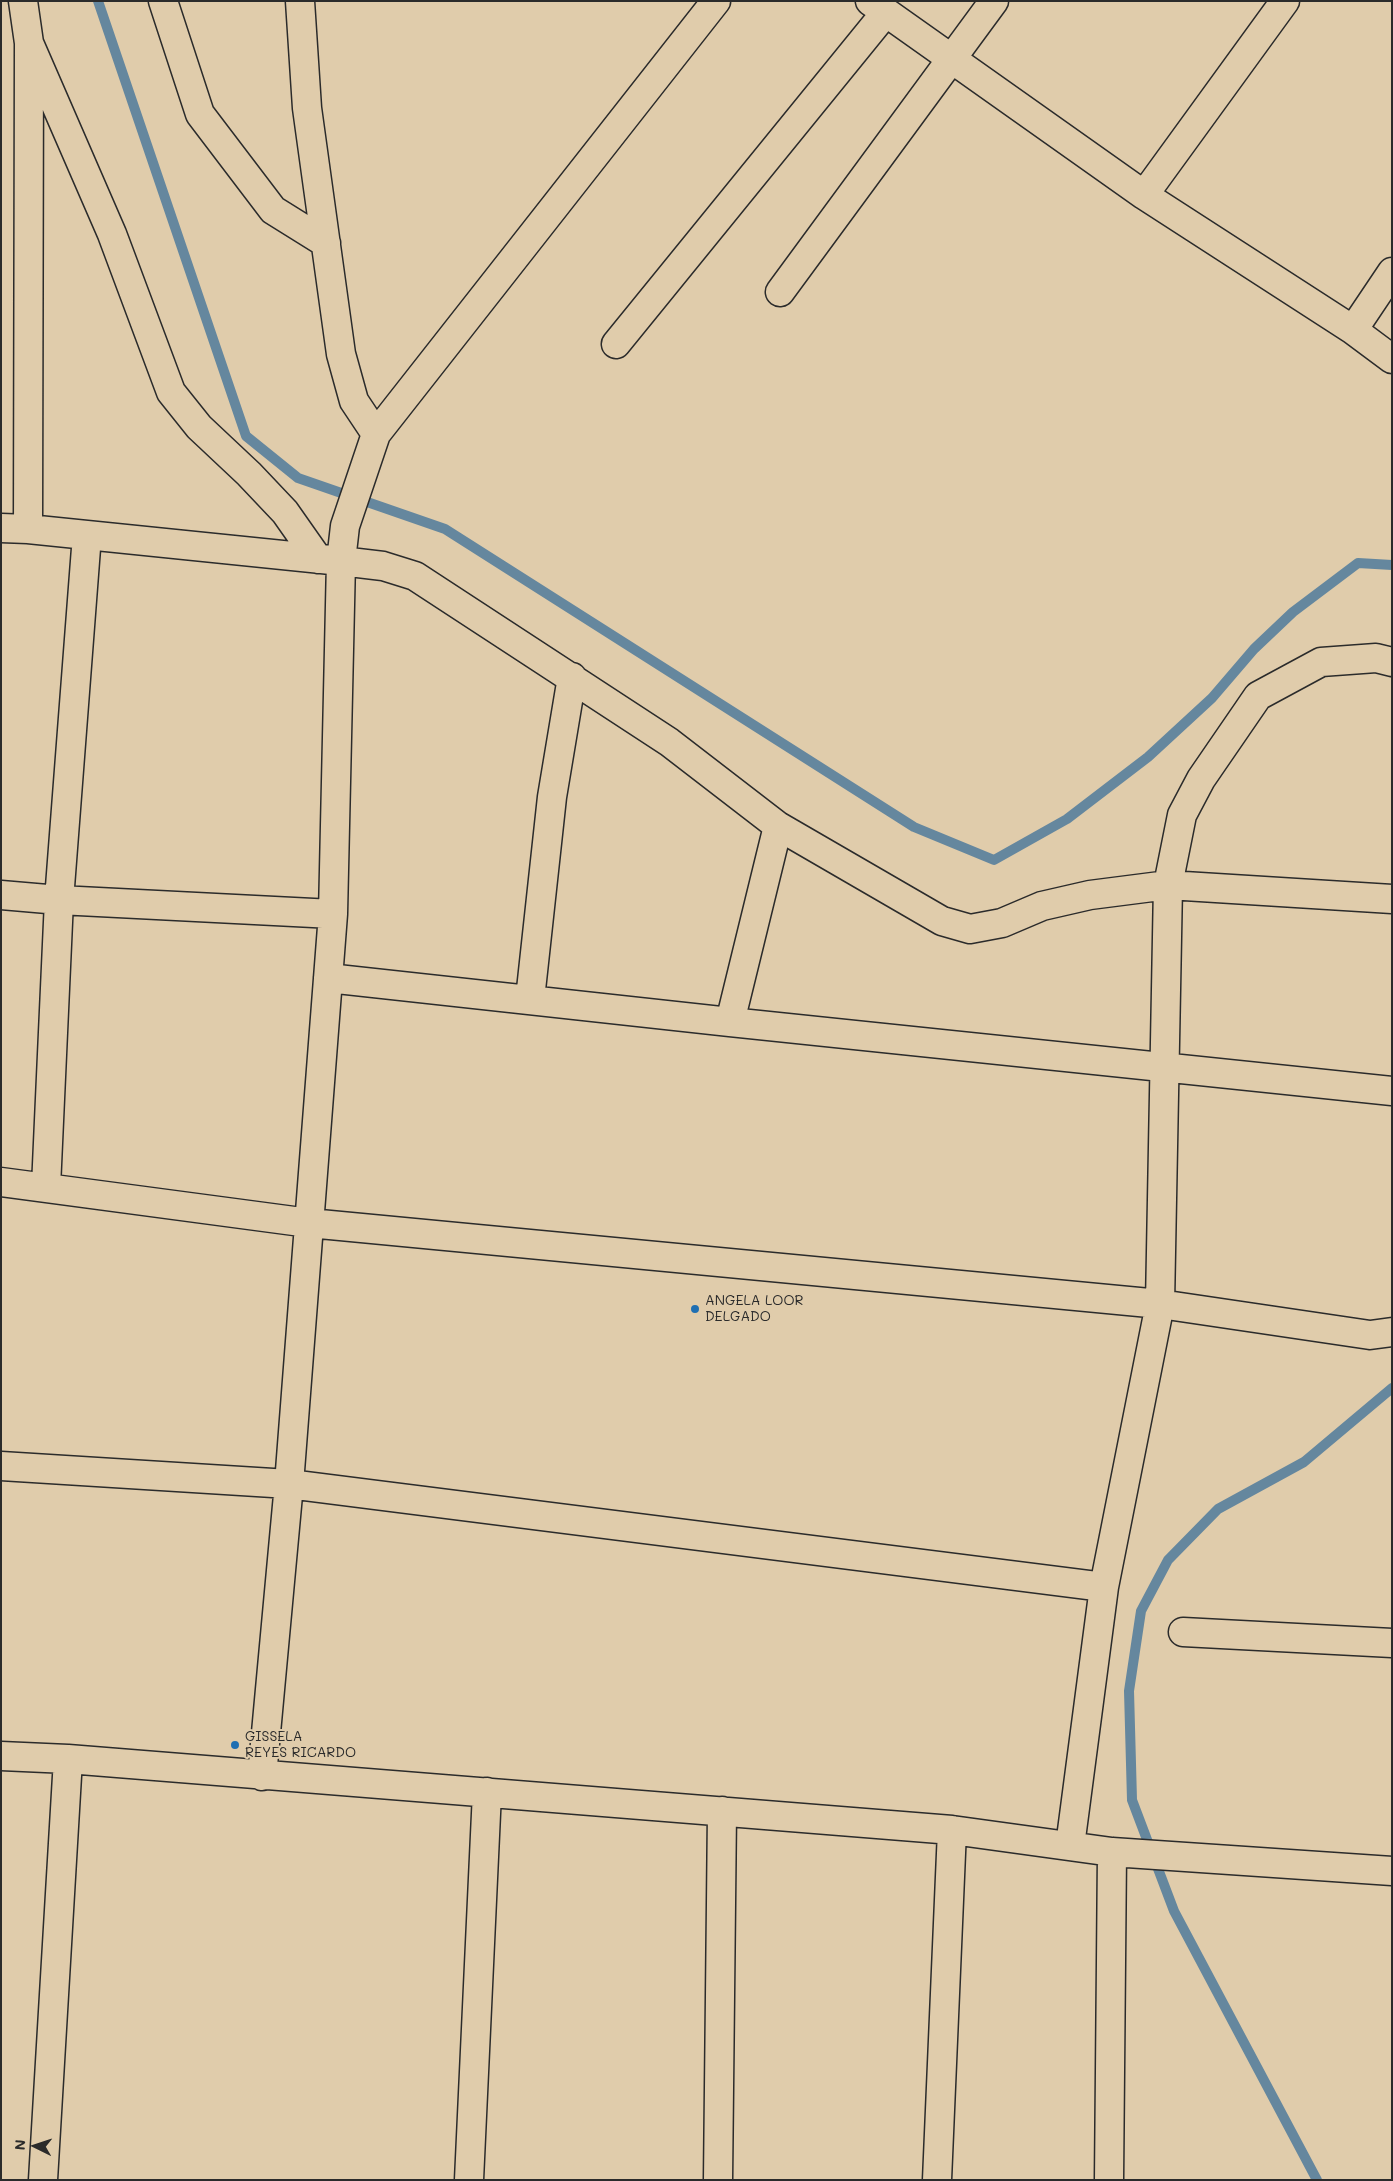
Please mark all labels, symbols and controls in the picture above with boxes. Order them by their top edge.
place label: ANGELA LOOR DELGADO [705,1293,803,1325]
marker: ANGELA LOOR DELGADO [689,1303,701,1315]
place label: GISSELA REYES RICARDO [245,1729,356,1761]
marker: GISSELA REYES RICARDO [229,1739,241,1751]
north arrow [10,2121,60,2171]
text: N [10,2139,29,2151]

